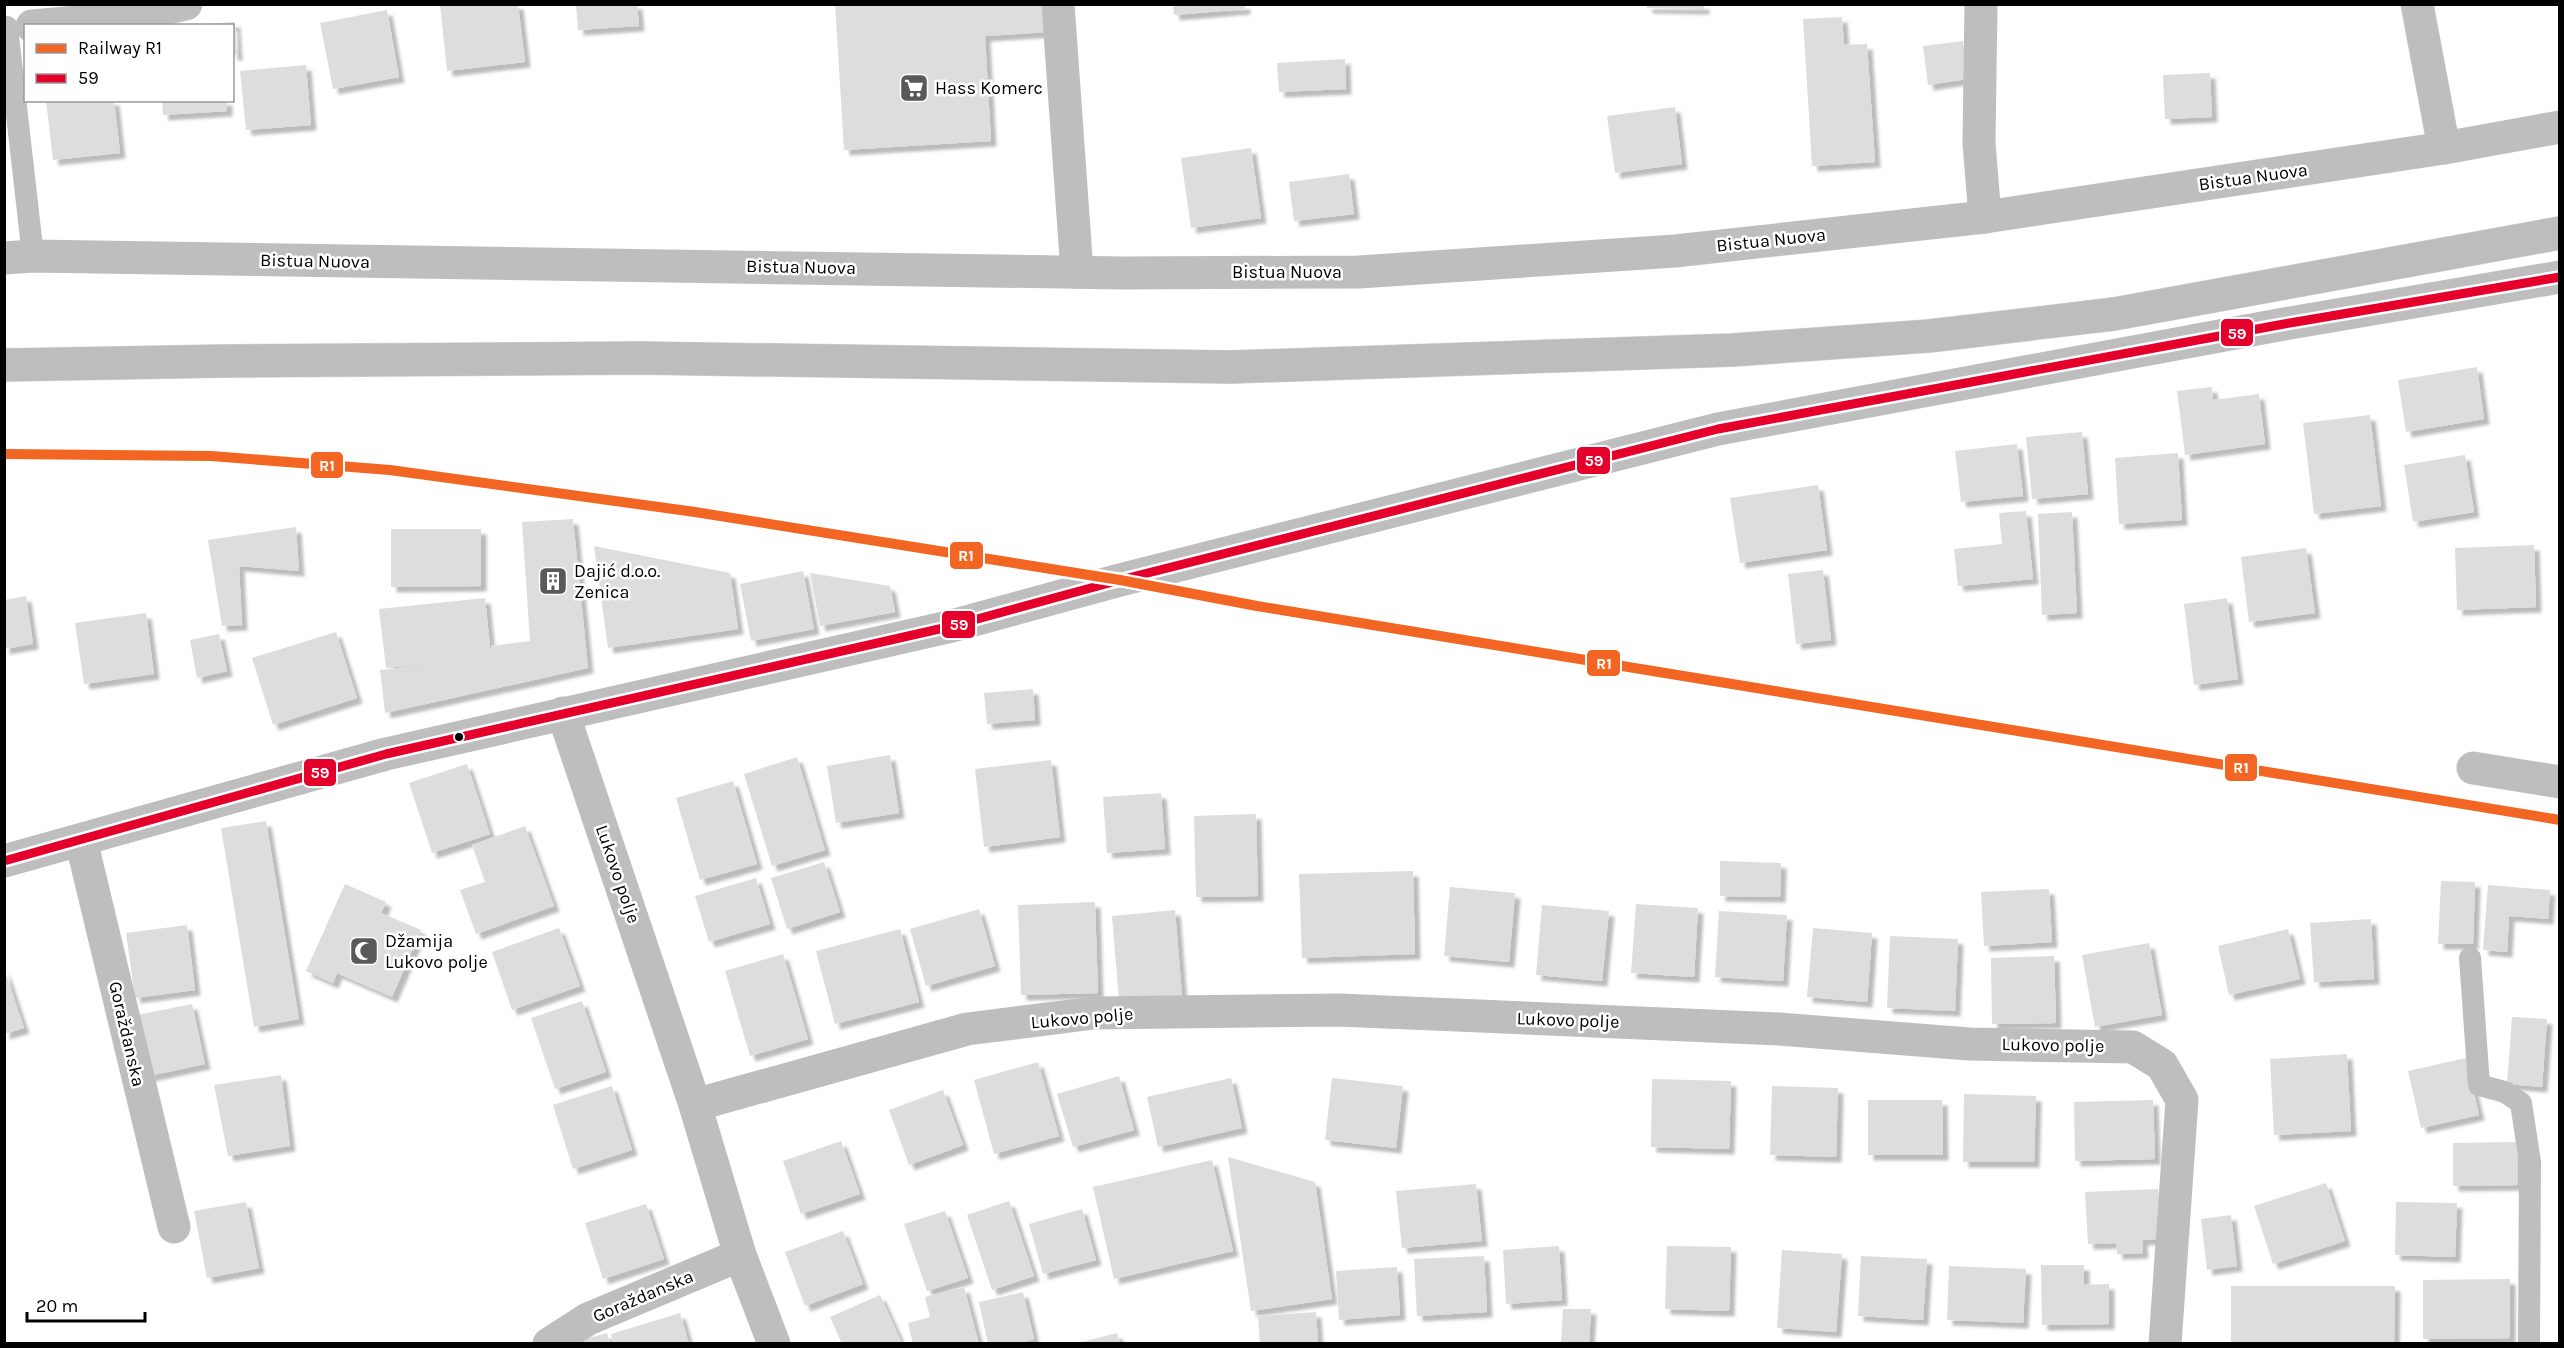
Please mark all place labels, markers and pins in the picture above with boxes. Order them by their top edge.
supermarket icon: Hass Komerc [898,72,930,104]
place label: Hass Komerc [935,77,1043,99]
place label: Dajić d.o.o. Zenica [574,560,660,603]
building icon: Dajić d.o.o. Zenica [537,565,569,597]
unlabelled marker [453,731,465,743]
place label: Džamija Lukovo polje [385,930,488,973]
mosque icon: Džamija Lukovo polje [348,935,380,967]

